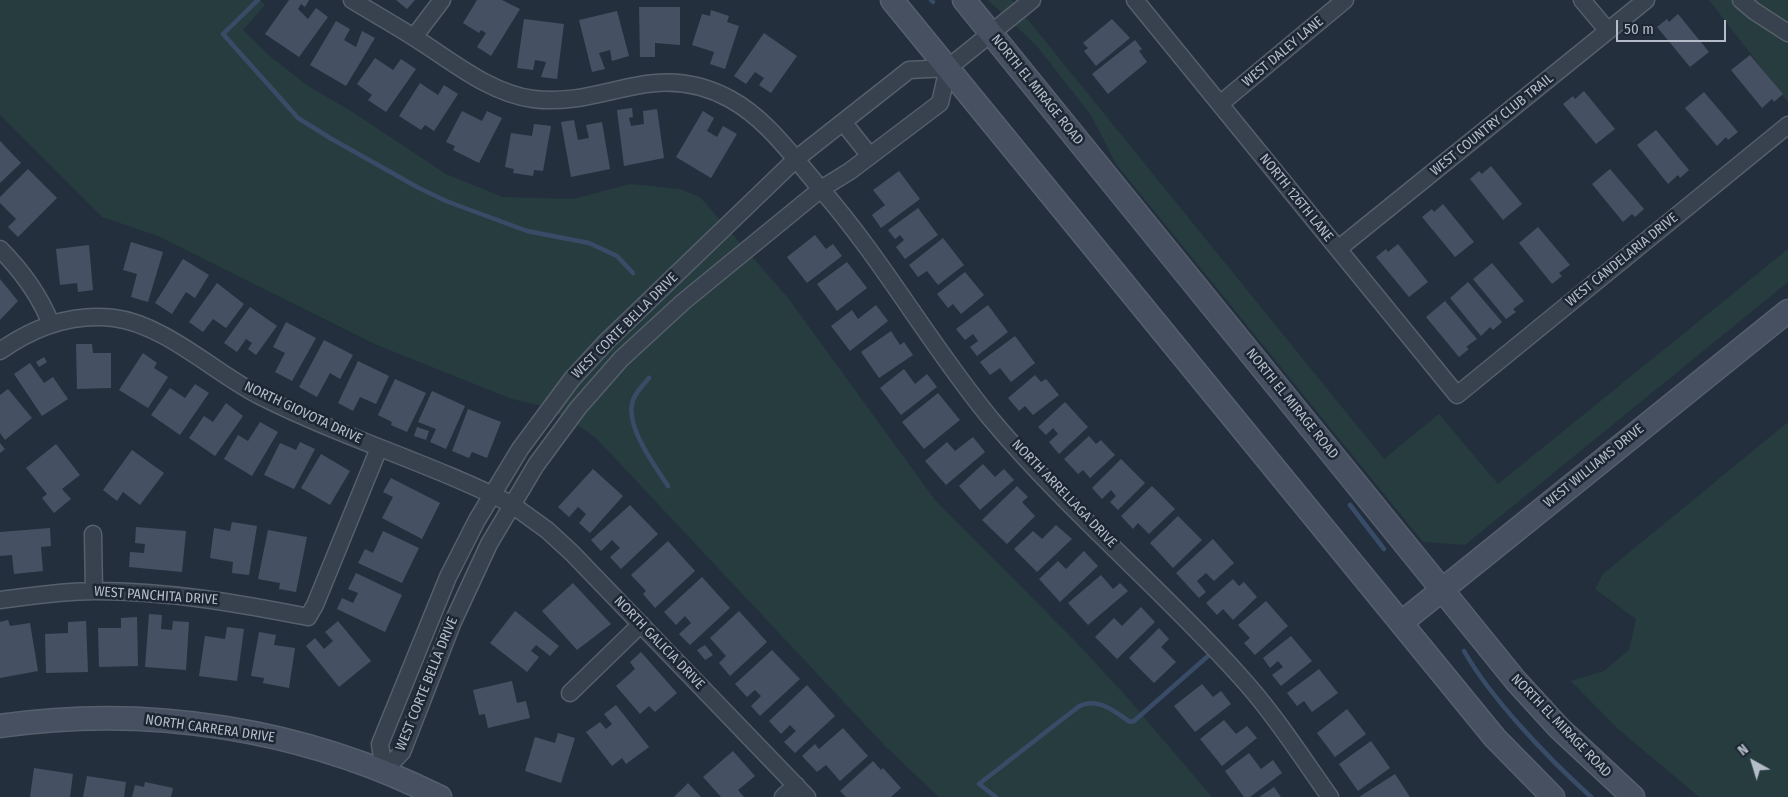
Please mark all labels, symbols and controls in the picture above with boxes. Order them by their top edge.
scale bar [1618,10,1728,42]
street label: WEST DALEY LANE [1239,13,1327,91]
text: 50 m [1624,20,1654,38]
street label: NORTH EL MIRAGE ROAD [987,31,1087,149]
street label: WEST COUNTRY CLUB TRAIL [1427,70,1557,180]
street label: NORTH 126TH LANE [1256,151,1336,245]
street label: WEST CANDELARIA DRIVE [1562,210,1682,310]
street label: WEST CORTE BELLA DRIVE [568,269,682,383]
street label: NORTH EL MIRAGE ROAD [1242,345,1342,463]
street label: NORTH GIOVOTA DRIVE [241,378,365,448]
street label: WEST WILLIAMS DRIVE [1541,420,1647,512]
street label: NORTH ARRELLAGA DRIVE [1008,437,1120,551]
street label: WEST PANCHITA DRIVE [93,583,219,609]
street label: NORTH GALICIA DRIVE [610,593,708,693]
street label: WEST CORTE BELLA DRIVE [392,615,462,753]
street label: NORTH EL MIRAGE ROAD [1507,671,1615,781]
street label: NORTH CARRERA DRIVE [144,712,276,746]
north arrow [1728,737,1778,787]
text: N [1735,741,1752,759]

